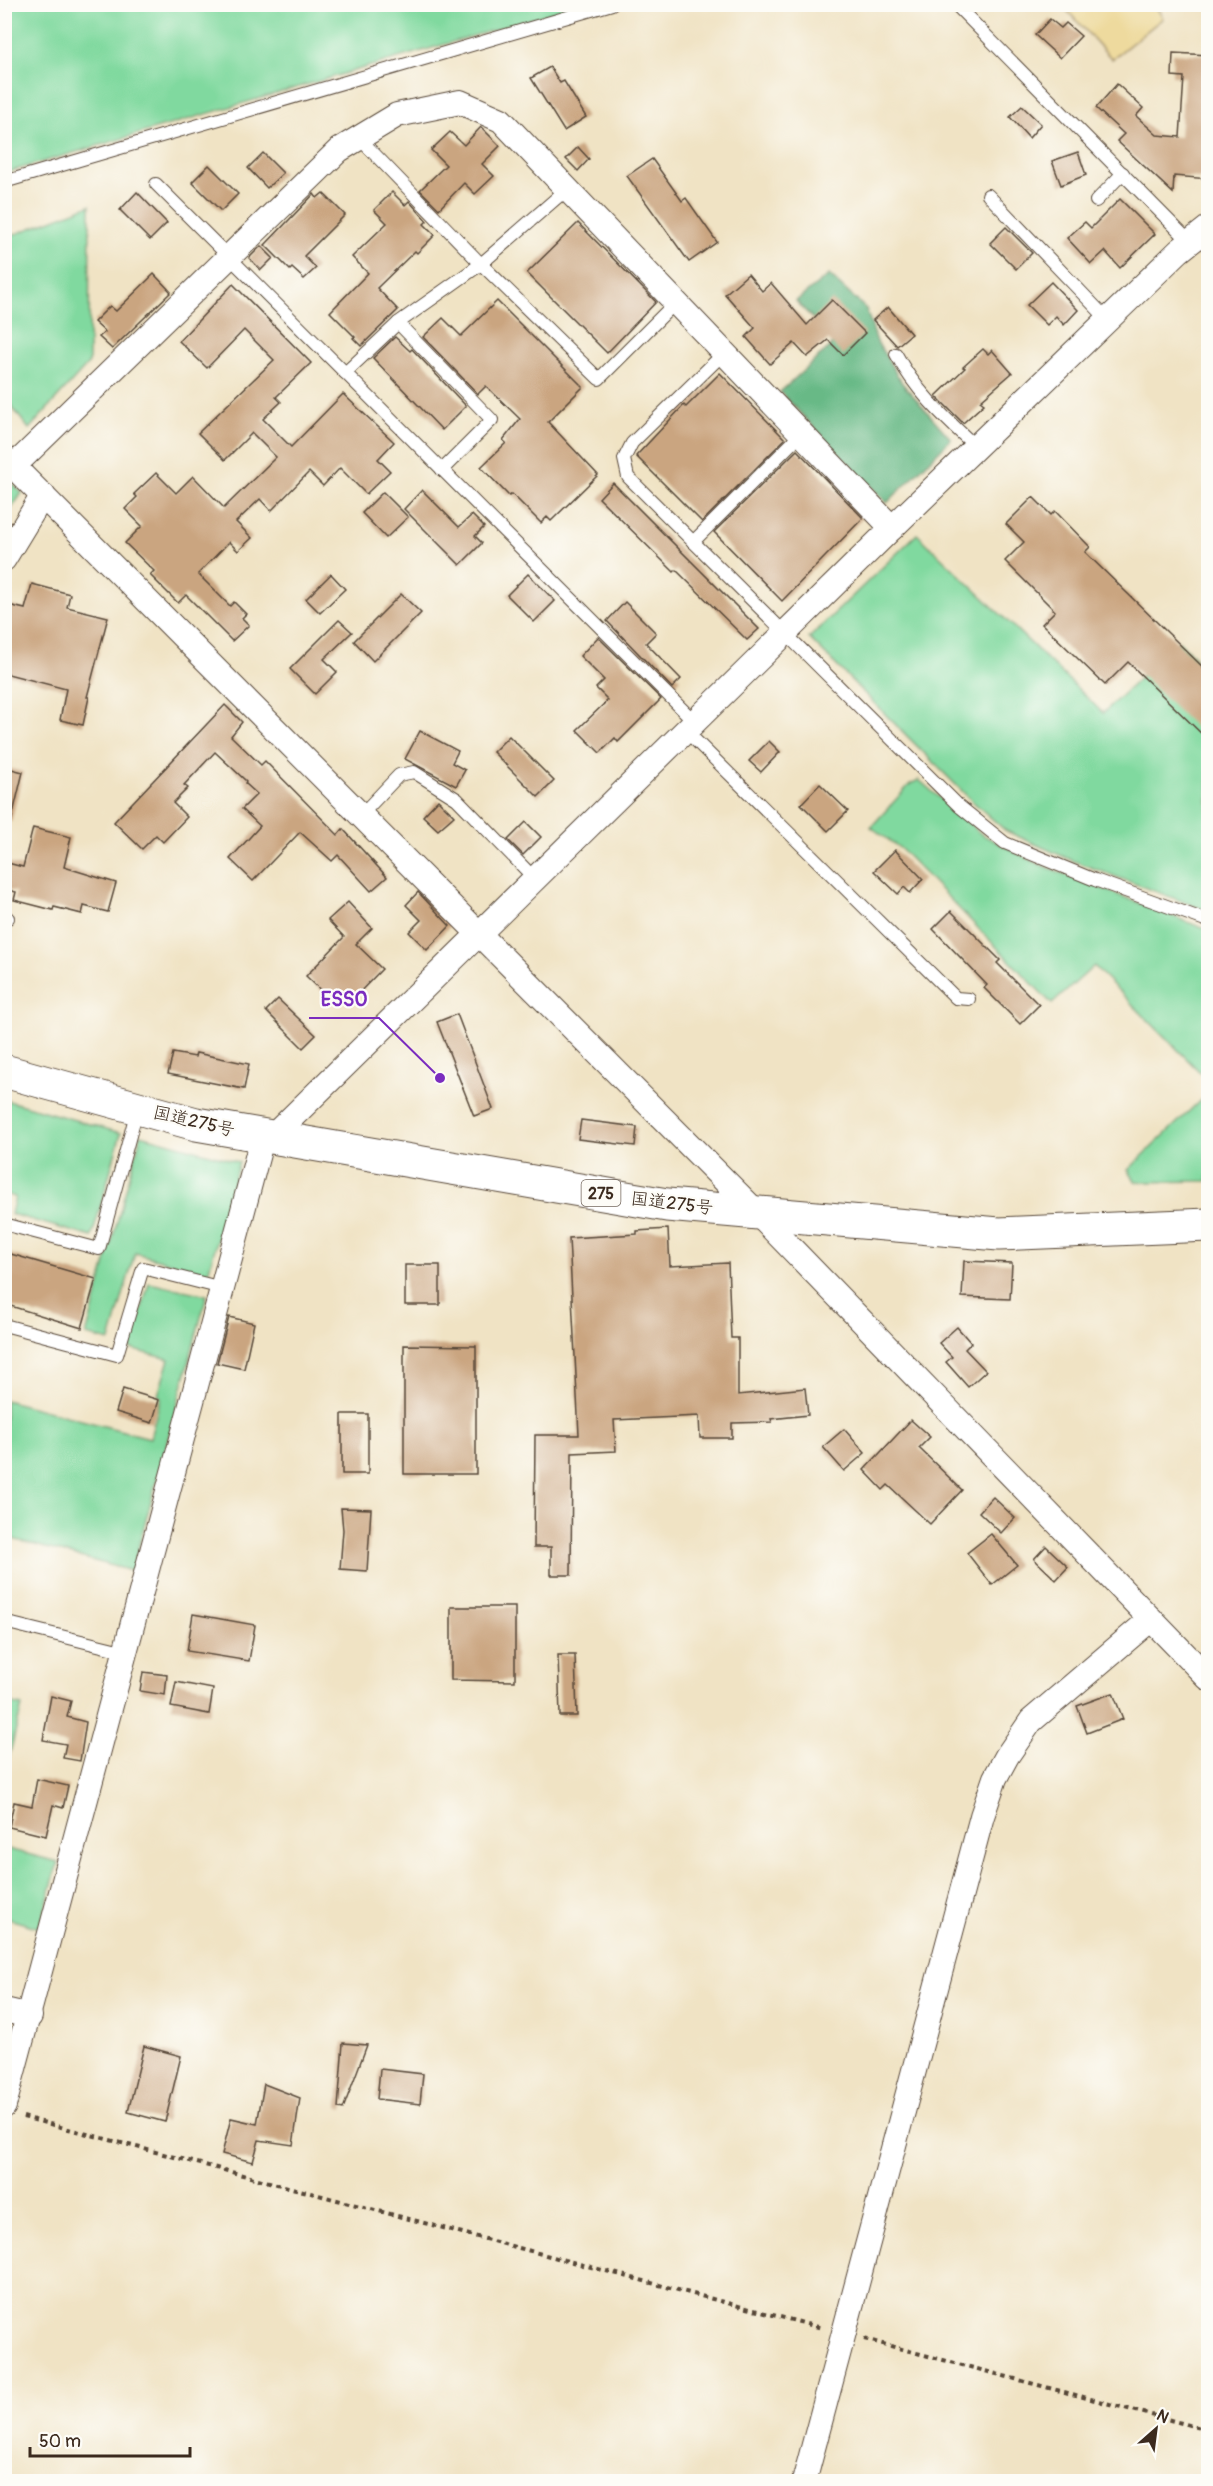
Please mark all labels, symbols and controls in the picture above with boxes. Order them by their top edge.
callout: ESSO [309,980,379,1018]
text: ESSO [321,987,368,1012]
street label: 国道275号 [151,1101,237,1142]
road number: 275 [582,1180,620,1206]
street label: 国道275号 [629,1187,715,1220]
north arrow [1126,2399,1186,2459]
text: N [1153,2405,1172,2428]
scale bar [30,2420,190,2458]
text: 50 m [39,2430,81,2453]

